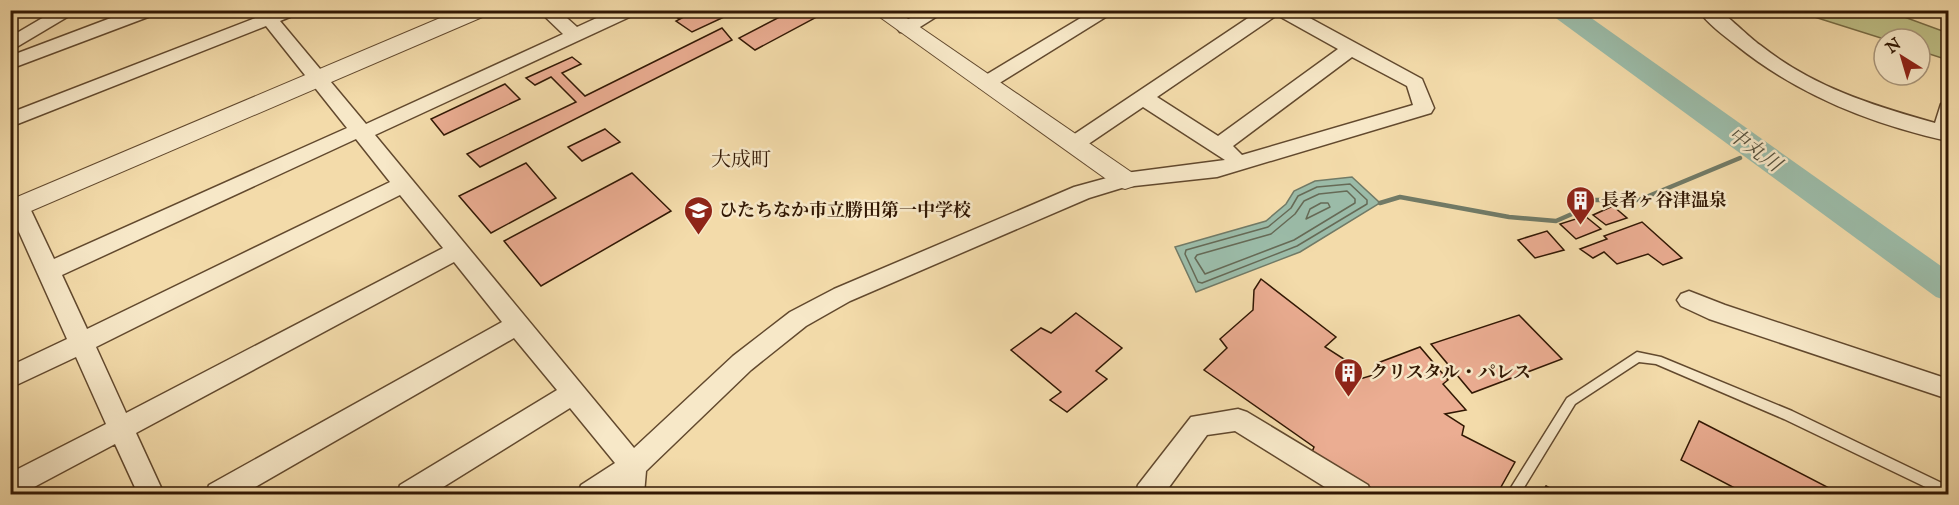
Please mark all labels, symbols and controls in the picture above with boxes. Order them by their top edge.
north arrow [1872,27,1932,87]
text: N [1882,34,1906,59]
water label: 中丸川 [1723,122,1787,179]
district label: 大成町 [711,148,771,173]
building icon: 長者ヶ谷津温泉 [1564,184,1596,226]
place label: 長者ヶ谷津温泉 [1601,190,1727,213]
school or university icon: ひたちなか市立勝田第一中学校 [682,194,714,236]
place label: ひたちなか市立勝田第一中学校 [719,200,971,223]
building icon: クリスタル・パレス [1333,356,1365,398]
place label: クリスタル・パレス [1370,362,1531,385]

